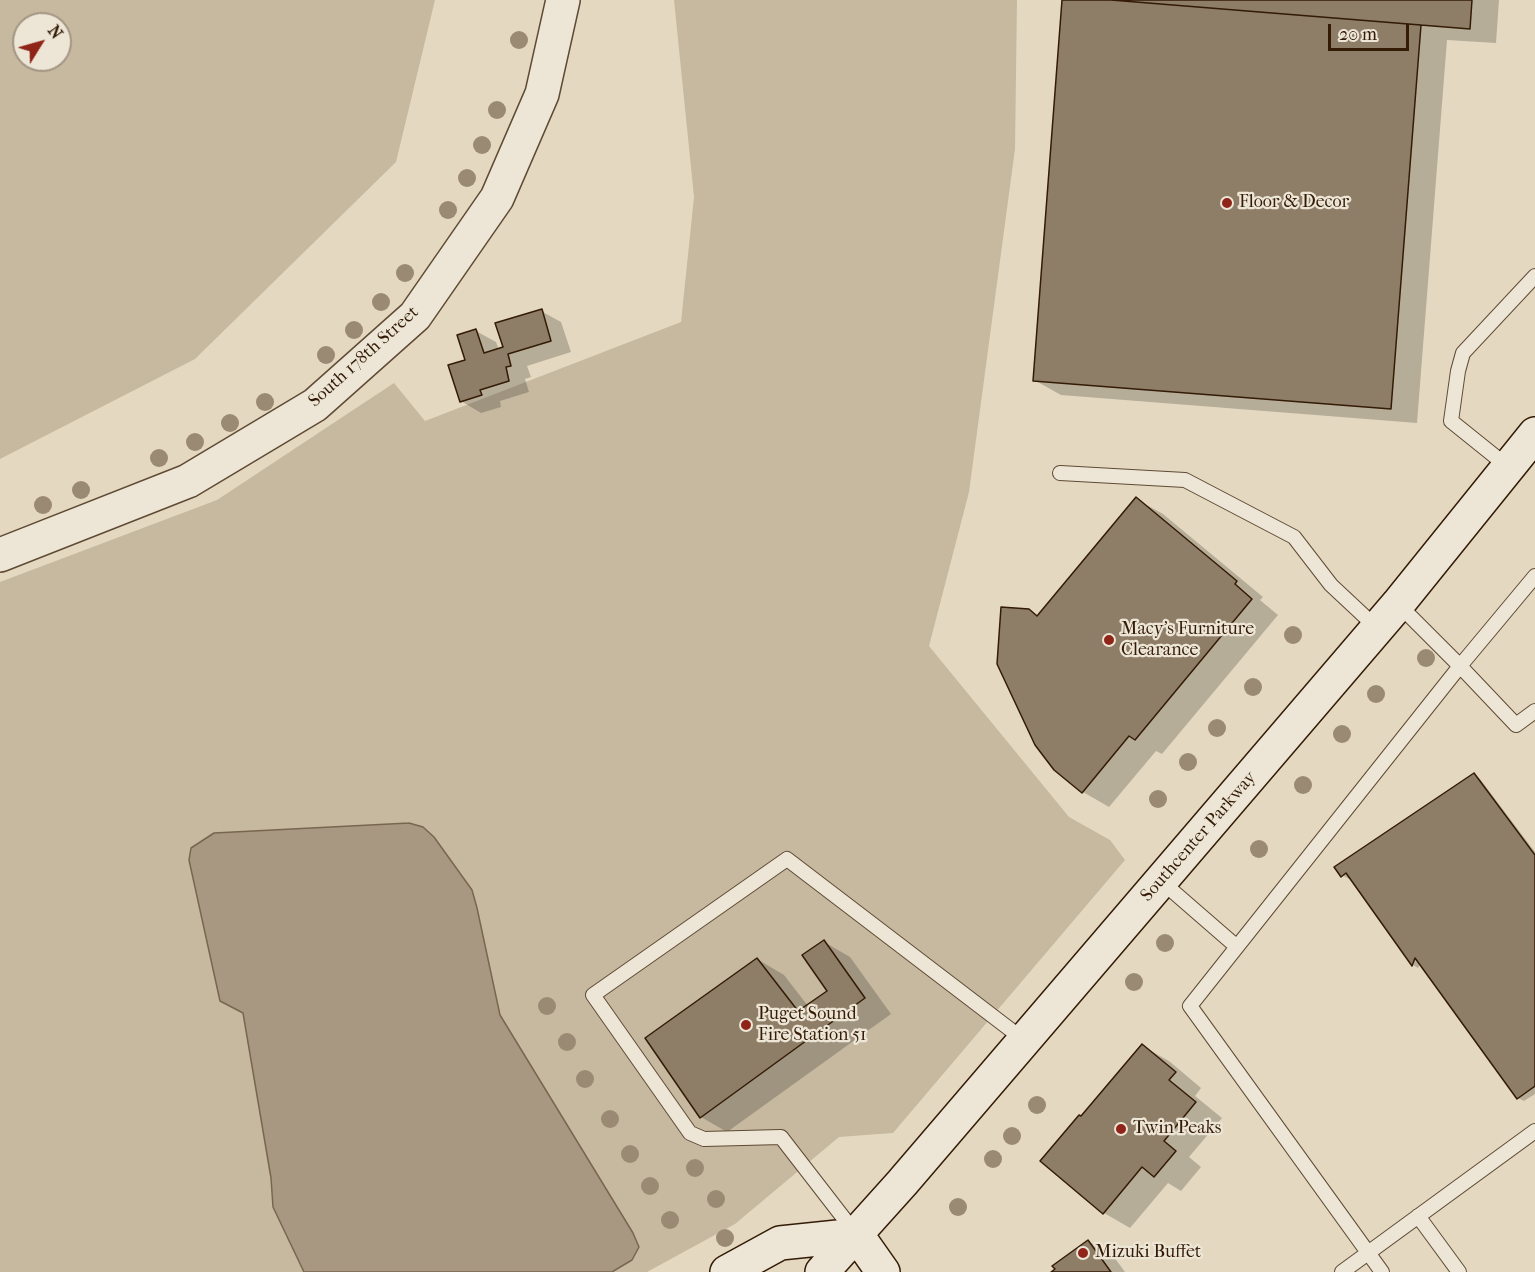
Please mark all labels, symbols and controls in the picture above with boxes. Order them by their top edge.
north arrow [12,12,72,72]
scale bar [1331,12,1412,50]
text: N [44,21,66,43]
text: 20 m [1339,24,1377,45]
place label: Floor & Decor [1239,192,1349,214]
marker: Floor & Decor [1220,196,1234,210]
street label: South 178th Street [304,302,424,412]
place label: Macy's Furniture Clearance [1121,619,1254,662]
marker: Macy's Furniture Clearance [1102,633,1116,647]
street label: Southcenter Parkway [1137,767,1261,907]
place label: Puget Sound Fire Station 51 [758,1004,866,1046]
marker: Puget Sound Fire Station 51 [739,1018,753,1032]
place label: Twin Peaks [1133,1118,1221,1140]
marker: Twin Peaks [1114,1122,1128,1136]
place label: Mizuki Buffet [1095,1242,1201,1264]
marker: Mizuki Buffet [1076,1246,1090,1260]

